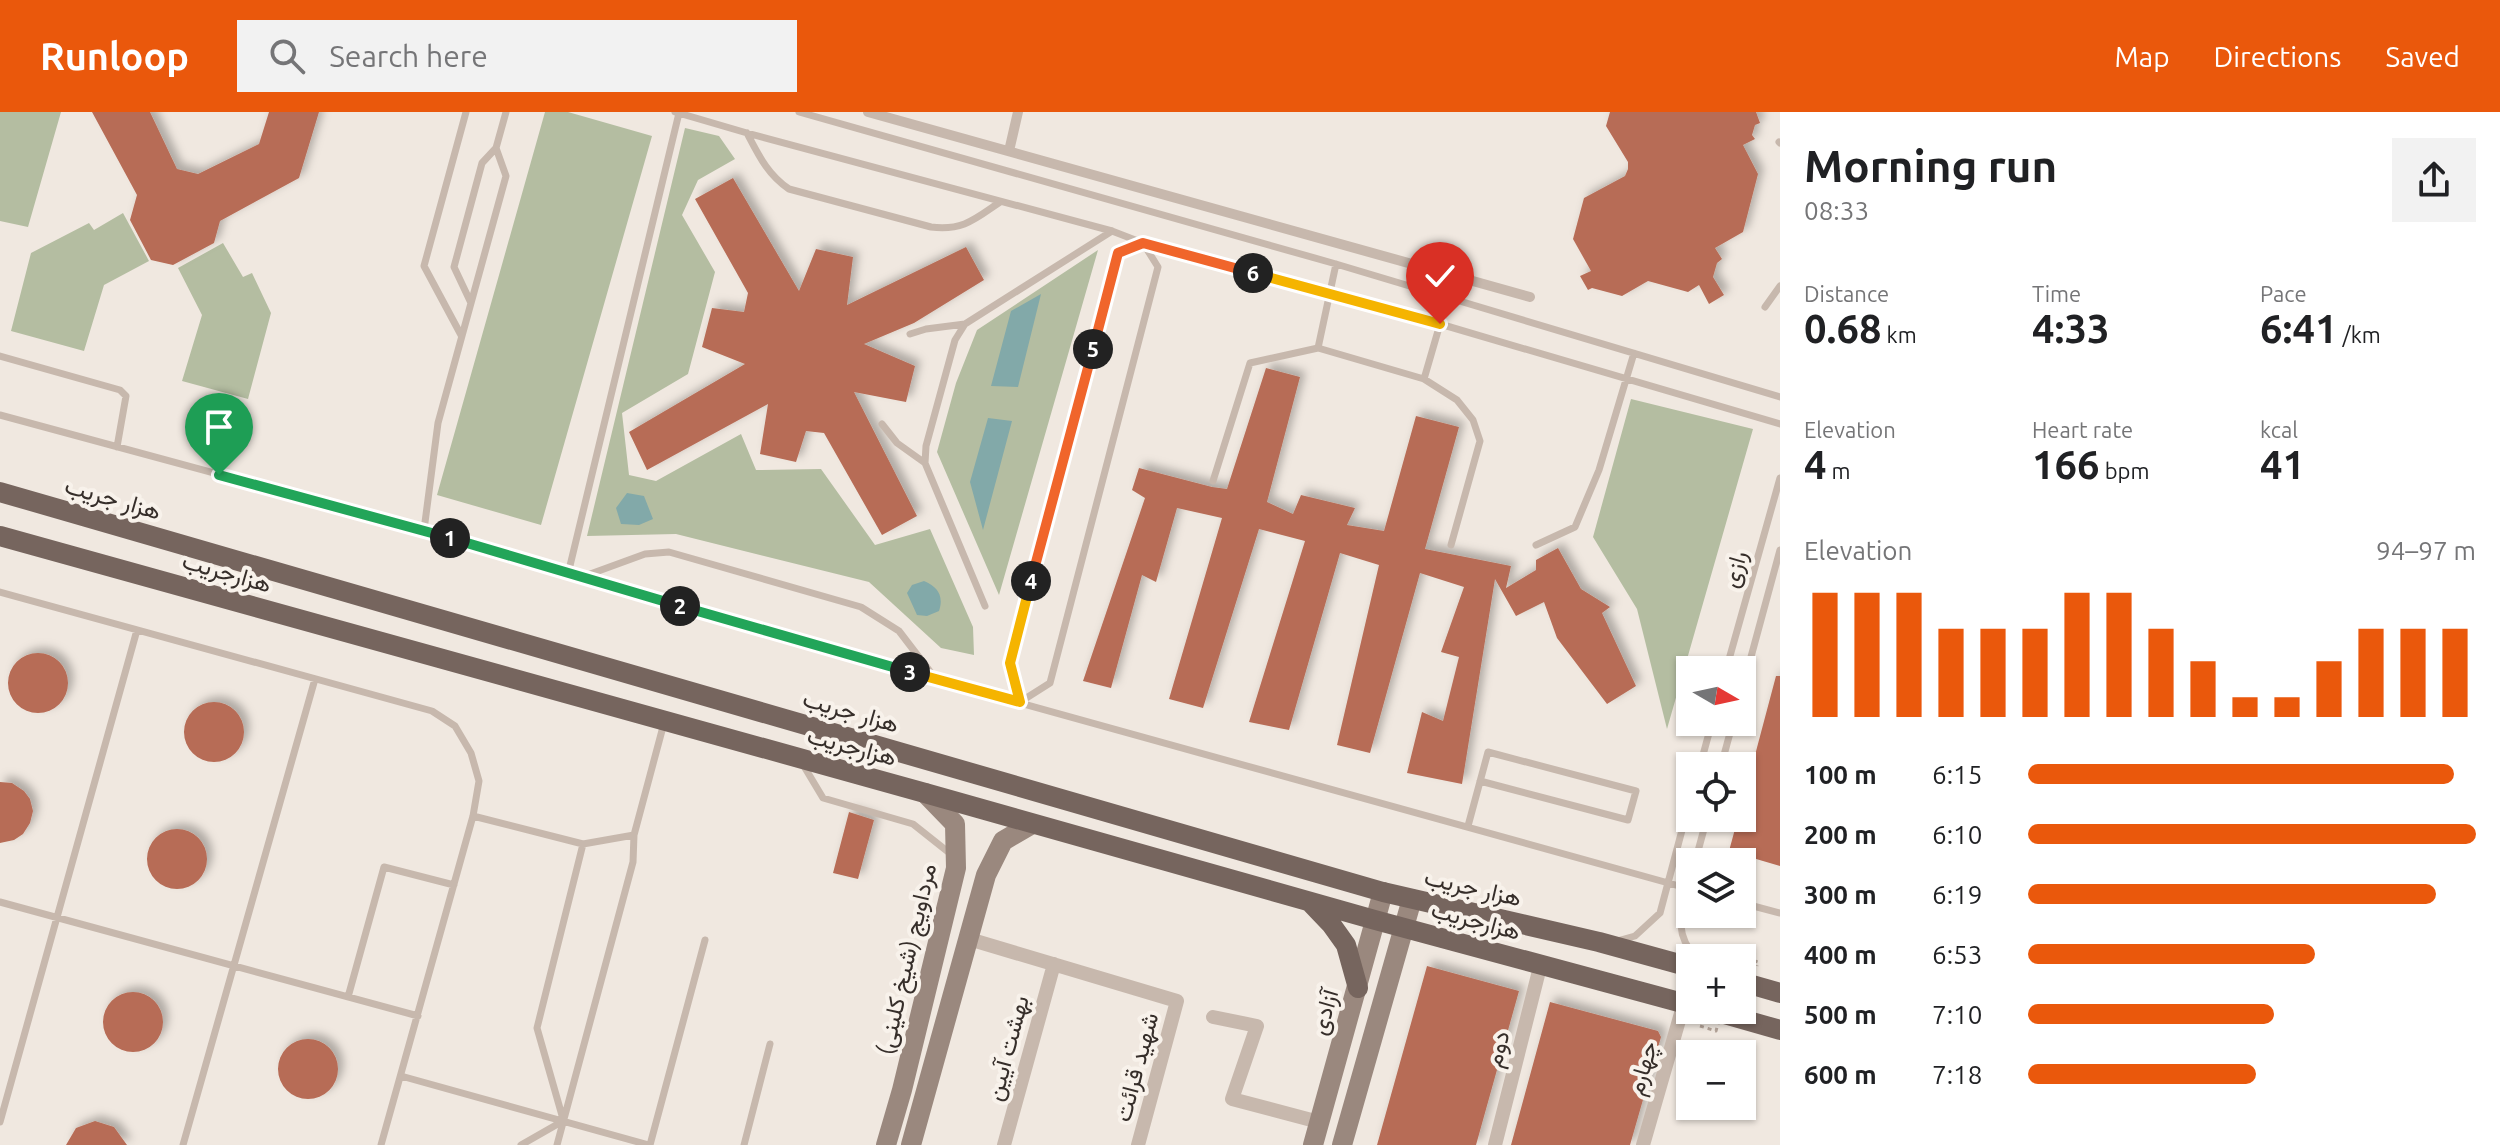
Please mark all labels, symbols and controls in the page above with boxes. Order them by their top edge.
search box [237,20,797,92]
icon: search [265,34,309,78]
text: Runloop [40,35,189,77]
text: Search here [329,39,488,73]
text: Map [2114,41,2170,72]
text: Directions [2214,41,2341,72]
text: Saved [2385,41,2460,72]
button: share [2392,138,2476,222]
text: Morning run [1804,141,2057,190]
text: 08:33 [1804,196,1869,225]
pin [1406,242,1474,324]
pin: 6 [1233,253,1273,293]
icon: check [1418,254,1462,298]
text: 6 [1247,260,1259,285]
text: Distance [1804,281,1889,306]
text: Time [2032,281,2081,306]
text: Pace [2260,281,2307,306]
text: 0.68 [1804,306,1882,351]
text: 4:33 [2032,306,2110,351]
text: 6:41 [2260,306,2338,351]
text: km [1882,322,1917,347]
text: /km [2338,322,2381,347]
pin: 5 [1073,329,1113,369]
text: 5 [1087,336,1099,361]
pin [185,393,253,475]
icon: arrive [197,405,241,449]
text: Elevation [1804,417,1896,442]
text: Heart rate [2032,417,2133,442]
text: kcal [2260,417,2298,442]
text: 4 [1804,442,1827,487]
text: 166 [2032,442,2100,487]
text: 41 [2260,442,2305,487]
text: m [1827,458,1851,483]
text: bpm [2100,458,2149,483]
street label: هزار جریب [61,471,164,527]
pin: 1 [430,518,470,558]
text: 1 [444,525,456,550]
text: Elevation [1804,536,1912,565]
text: 94–97 m [2376,536,2476,565]
street label: هزارجریب [179,546,275,599]
street label: رازی [1716,547,1754,591]
pin: 4 [1011,561,1051,601]
text: 4 [1025,568,1037,593]
pin: 2 [660,586,700,626]
text: 2 [674,593,686,618]
pin: 3 [890,652,930,692]
north arrow [1676,656,1756,736]
map controls [1676,656,1756,1120]
text: 3 [904,659,916,684]
street label: هزار جریب [799,684,902,740]
street label: هزارجریب [804,721,900,773]
button: locate [1676,752,1756,832]
text: 100 m [1804,760,1877,789]
text: 6:15 [1932,760,1982,789]
text: 200 m [1804,820,1877,849]
text: 6:10 [1932,820,1982,849]
button: layers [1676,848,1756,928]
street label: مرداویج (شیخ کلینی) [871,861,945,1058]
street label: هزار جریب [1421,863,1524,913]
text: 300 m [1804,880,1877,909]
text: 6:19 [1932,880,1982,909]
street label: هزارجریب [1428,895,1524,947]
text: 400 m [1804,940,1877,969]
text: 6:53 [1932,940,1982,969]
button: + [1676,944,1756,1024]
street label: آزادی [1305,984,1346,1038]
street label: بهشت آیین [980,992,1036,1104]
text: 500 m [1804,1000,1877,1029]
text: 7:10 [1932,1000,1982,1029]
street label: شهید قرائت [1109,1010,1165,1125]
street label: دوم [1479,1028,1517,1071]
street label: چهارم [1621,1038,1665,1099]
button: − [1676,1040,1756,1120]
text: 600 m [1804,1060,1877,1089]
text: 7:18 [1932,1060,1982,1089]

